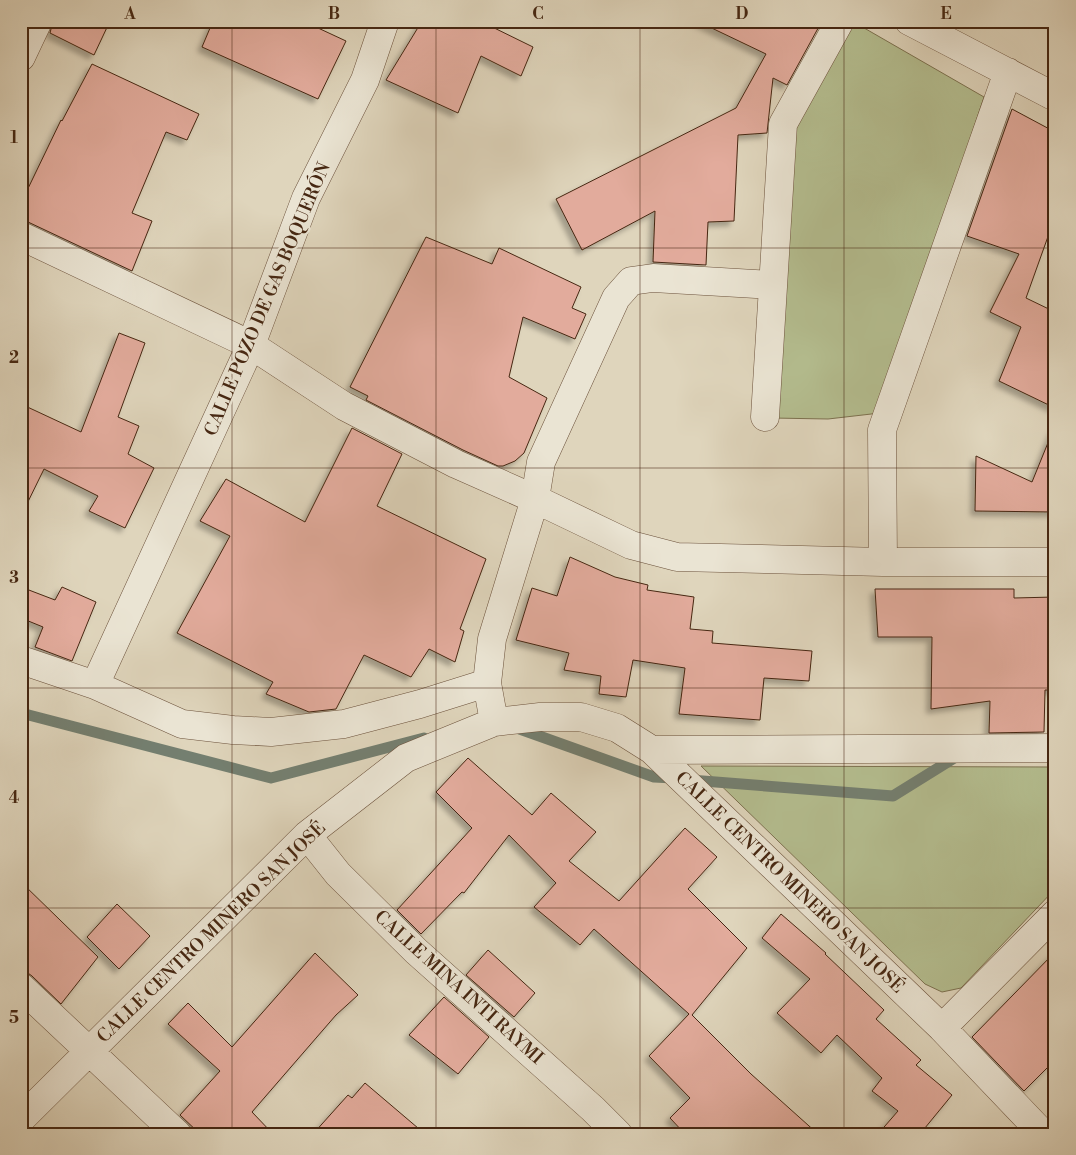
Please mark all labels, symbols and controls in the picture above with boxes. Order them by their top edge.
text: A [123,4,136,24]
text: B [328,4,340,24]
text: C [532,4,544,24]
text: D [736,4,749,24]
text: E [940,4,952,24]
text: 1 [10,128,18,148]
street label: CALLE POZO DE GAS BOQUERÓN [199,158,336,439]
text: 2 [9,348,19,368]
text: 3 [9,568,19,588]
street label: CALLE CENTRO MINERO SAN JOSÉ [670,767,909,998]
text: 4 [9,788,20,808]
street label: CALLE CENTRO MINERO SAN JOSÉ [92,817,331,1048]
street label: CALLE MINA INTI RAYMI [369,905,548,1069]
text: 5 [9,1008,19,1028]

